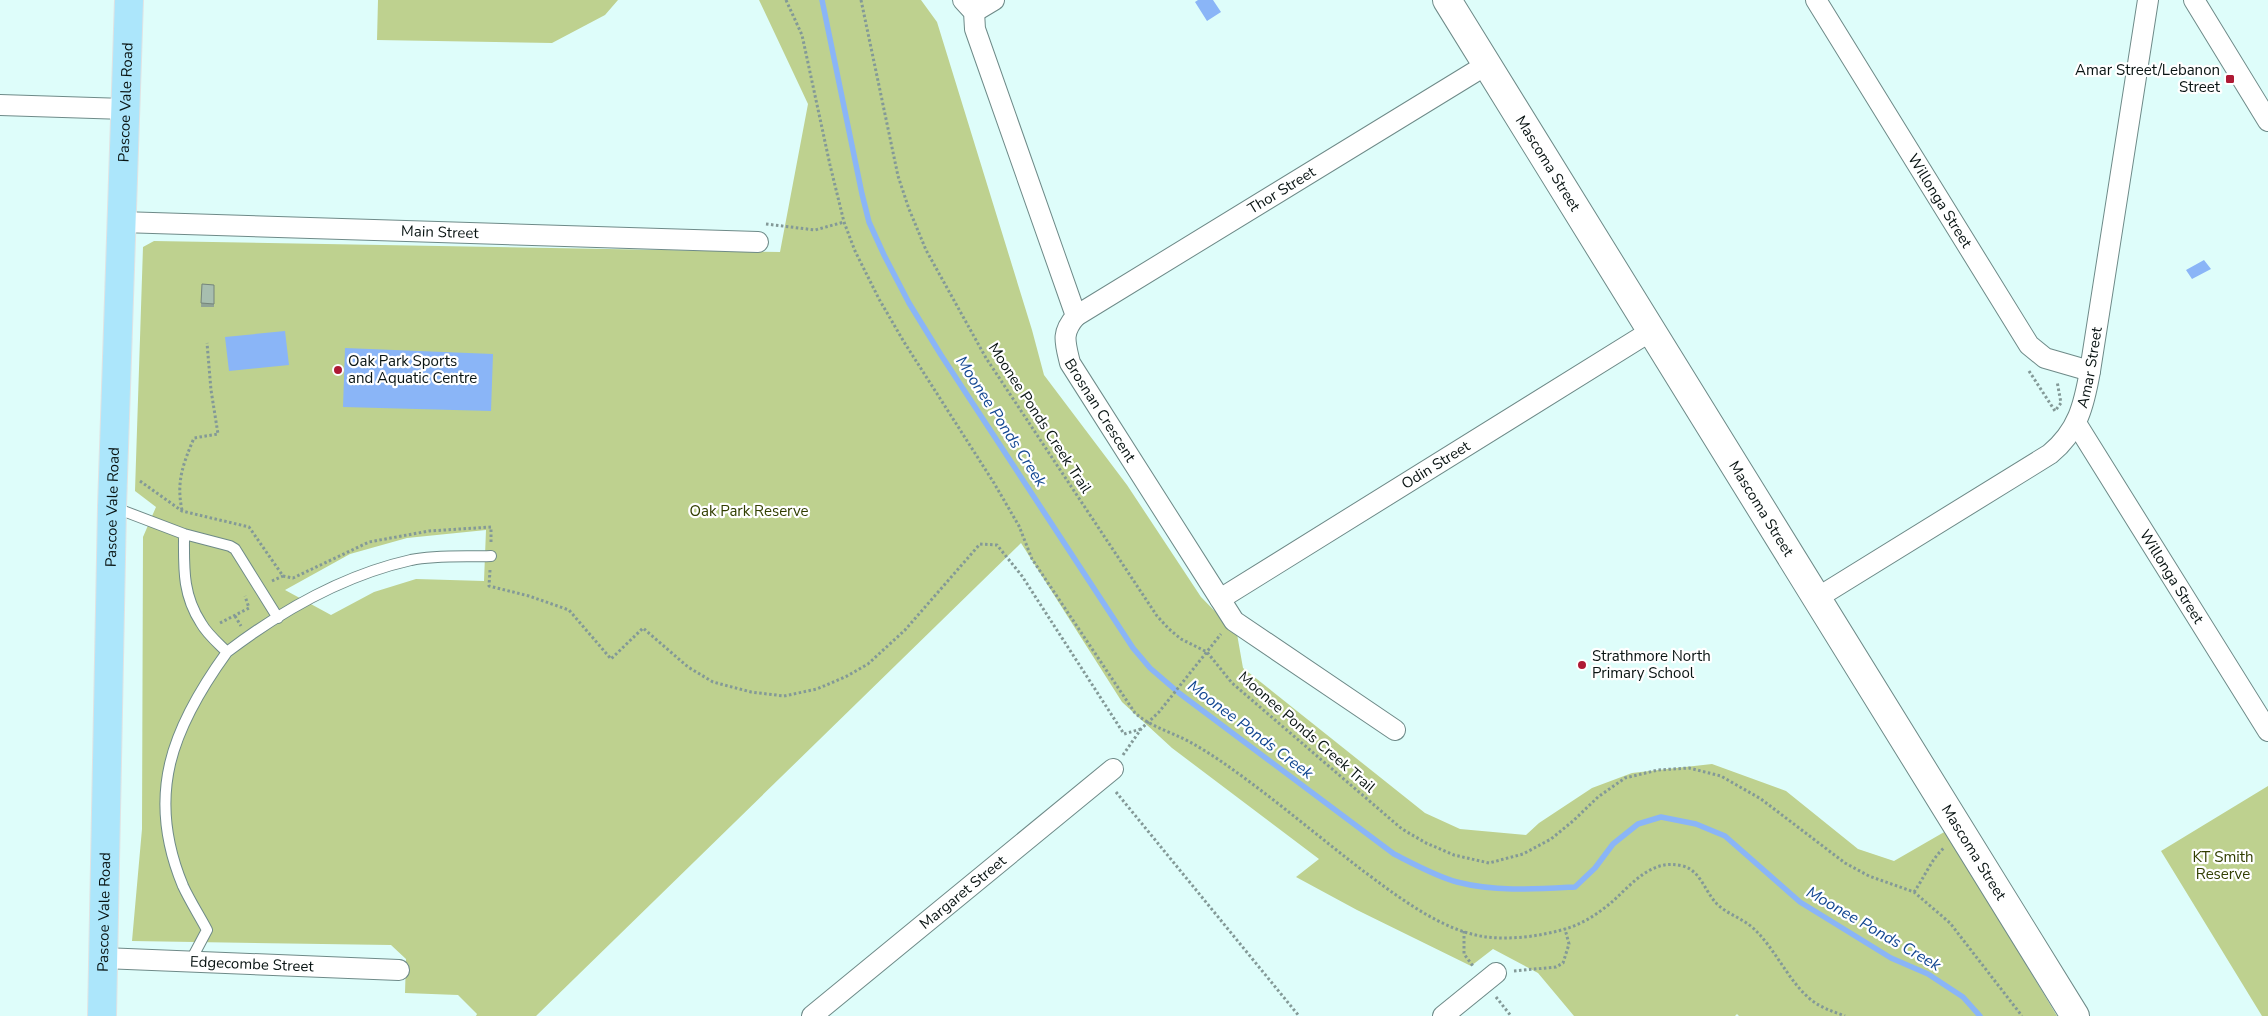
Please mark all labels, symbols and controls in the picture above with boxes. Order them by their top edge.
street label: Pascoe Vale Road [114,42,138,163]
place label: Amar Street/Lebanon Street [2075,60,2221,97]
marker: Amar Street/Lebanon Street [2224,73,2236,85]
street label: Mascoma Street [1511,112,1585,215]
street label: Willonga Street [1903,150,1977,252]
street label: Thor Street [1244,161,1320,219]
street label: Main Street [401,221,480,243]
street label: Amar Street [2072,325,2107,410]
street label: Moonee Ponds Creek Trail [985,340,1095,496]
place label: Oak Park Sports and Aquatic Centre [348,351,477,388]
water label: Moonee Ponds Creek [953,352,1051,490]
street label: Brosnan Crescent [1060,355,1141,467]
marker: Oak Park Sports and Aquatic Centre [332,364,344,376]
street label: Odin Street [1398,436,1474,494]
street label: Pascoe Vale Road [101,447,124,567]
street label: Mascoma Street [1724,457,1799,561]
park label: Oak Park Reserve [689,501,809,521]
street label: Willonga Street [2135,526,2209,628]
place label: Strathmore North Primary School [1592,646,1711,683]
marker: Strathmore North Primary School [1576,659,1588,671]
street label: Moonee Ponds Creek Trail [1234,667,1380,797]
water label: Moonee Ponds Creek [1183,675,1319,785]
street label: Mascoma Street [1937,801,2011,904]
park label: KT Smith Reserve [2192,847,2254,884]
street label: Margaret Street [915,850,1011,934]
street label: Pascoe Vale Road [93,852,115,972]
water label: Moonee Ponds Creek [1802,881,1946,977]
street label: Edgecombe Street [190,952,315,977]

